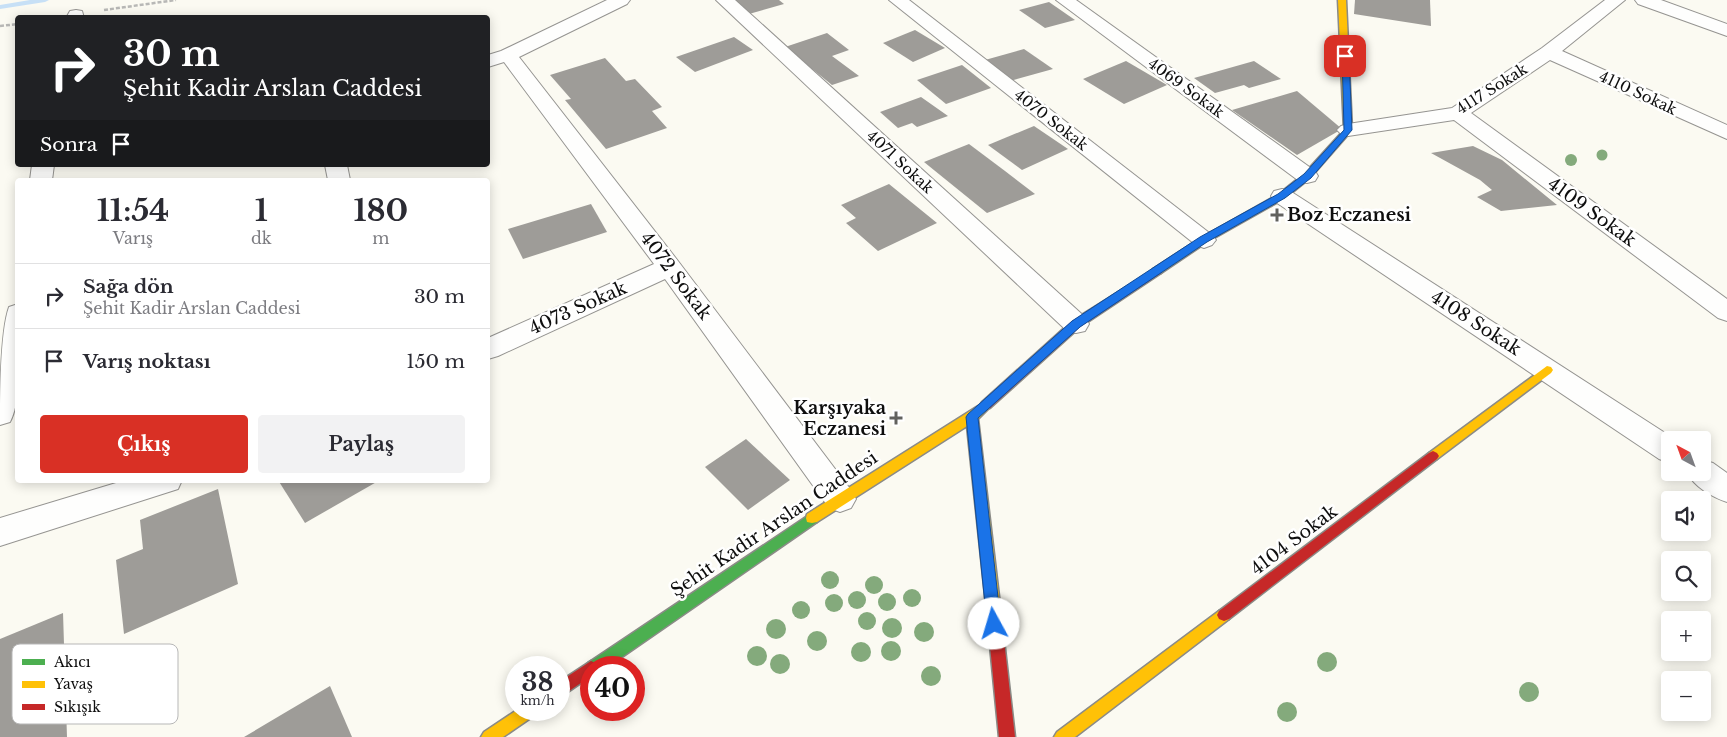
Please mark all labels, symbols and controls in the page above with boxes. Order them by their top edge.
text: 30 m [123,32,220,75]
icon: right [40,35,105,100]
pin [1324,35,1366,77]
icon: arrive [1331,42,1359,70]
street label: 4069 Sokak [1145,54,1229,122]
street label: 4117 Sokak [1453,59,1531,118]
street label: 4110 Sokak [1596,66,1681,119]
text: Şehit Kadir Arslan Caddesi [123,75,422,102]
street label: 4070 Sokak [1011,85,1093,155]
street label: 4071 Sokak [863,126,938,198]
icon: arrive [107,130,135,158]
text: Sonra [40,133,97,156]
street label: 4109 Sokak [1544,173,1640,251]
text: 11:54 [97,192,169,229]
text: 1 [255,192,268,229]
text: 180 [353,192,408,229]
place label: Boz Eczanesi [1287,204,1412,226]
marker: Boz Eczanesi [1271,209,1283,221]
text: Varış [113,228,153,248]
text: dk [251,228,272,248]
text: m [372,228,389,248]
street label: 4072 Sokak [636,228,716,324]
text: Sağa dön [83,275,174,298]
street label: 4073 Sokak [526,277,630,339]
icon: right [40,282,68,310]
text: 30 m [414,285,465,308]
street label: 4108 Sokak [1427,286,1525,360]
text: Şehit Kadir Arslan Caddesi [83,298,300,318]
icon: arrive [40,347,68,375]
text: Varış noktası [83,350,211,373]
text: 150 m [406,350,465,373]
place label: Karşıyaka Eczanesi [793,397,887,440]
marker: Karşıyaka Eczanesi [890,412,902,424]
button: Çıkış [40,415,248,473]
button: Paylaş [258,415,465,473]
north arrow [1661,431,1711,481]
map controls [1661,431,1711,721]
street label: Şehit Kadir Arslan Caddesi [666,446,882,602]
button: sound [1661,491,1711,541]
street label: 4104 Sokak [1246,500,1342,580]
button: search [1661,551,1711,601]
position arrow [967,597,1019,649]
button: + [1661,611,1711,661]
legend [12,644,178,724]
text: Akıcı [53,653,91,671]
speed limit sign: 40 [580,656,645,721]
text: 38 [522,667,553,698]
button: − [1661,671,1711,721]
text: Yavaş [53,675,93,693]
text: km/h [520,693,555,708]
text: Sıkışık [54,698,101,716]

